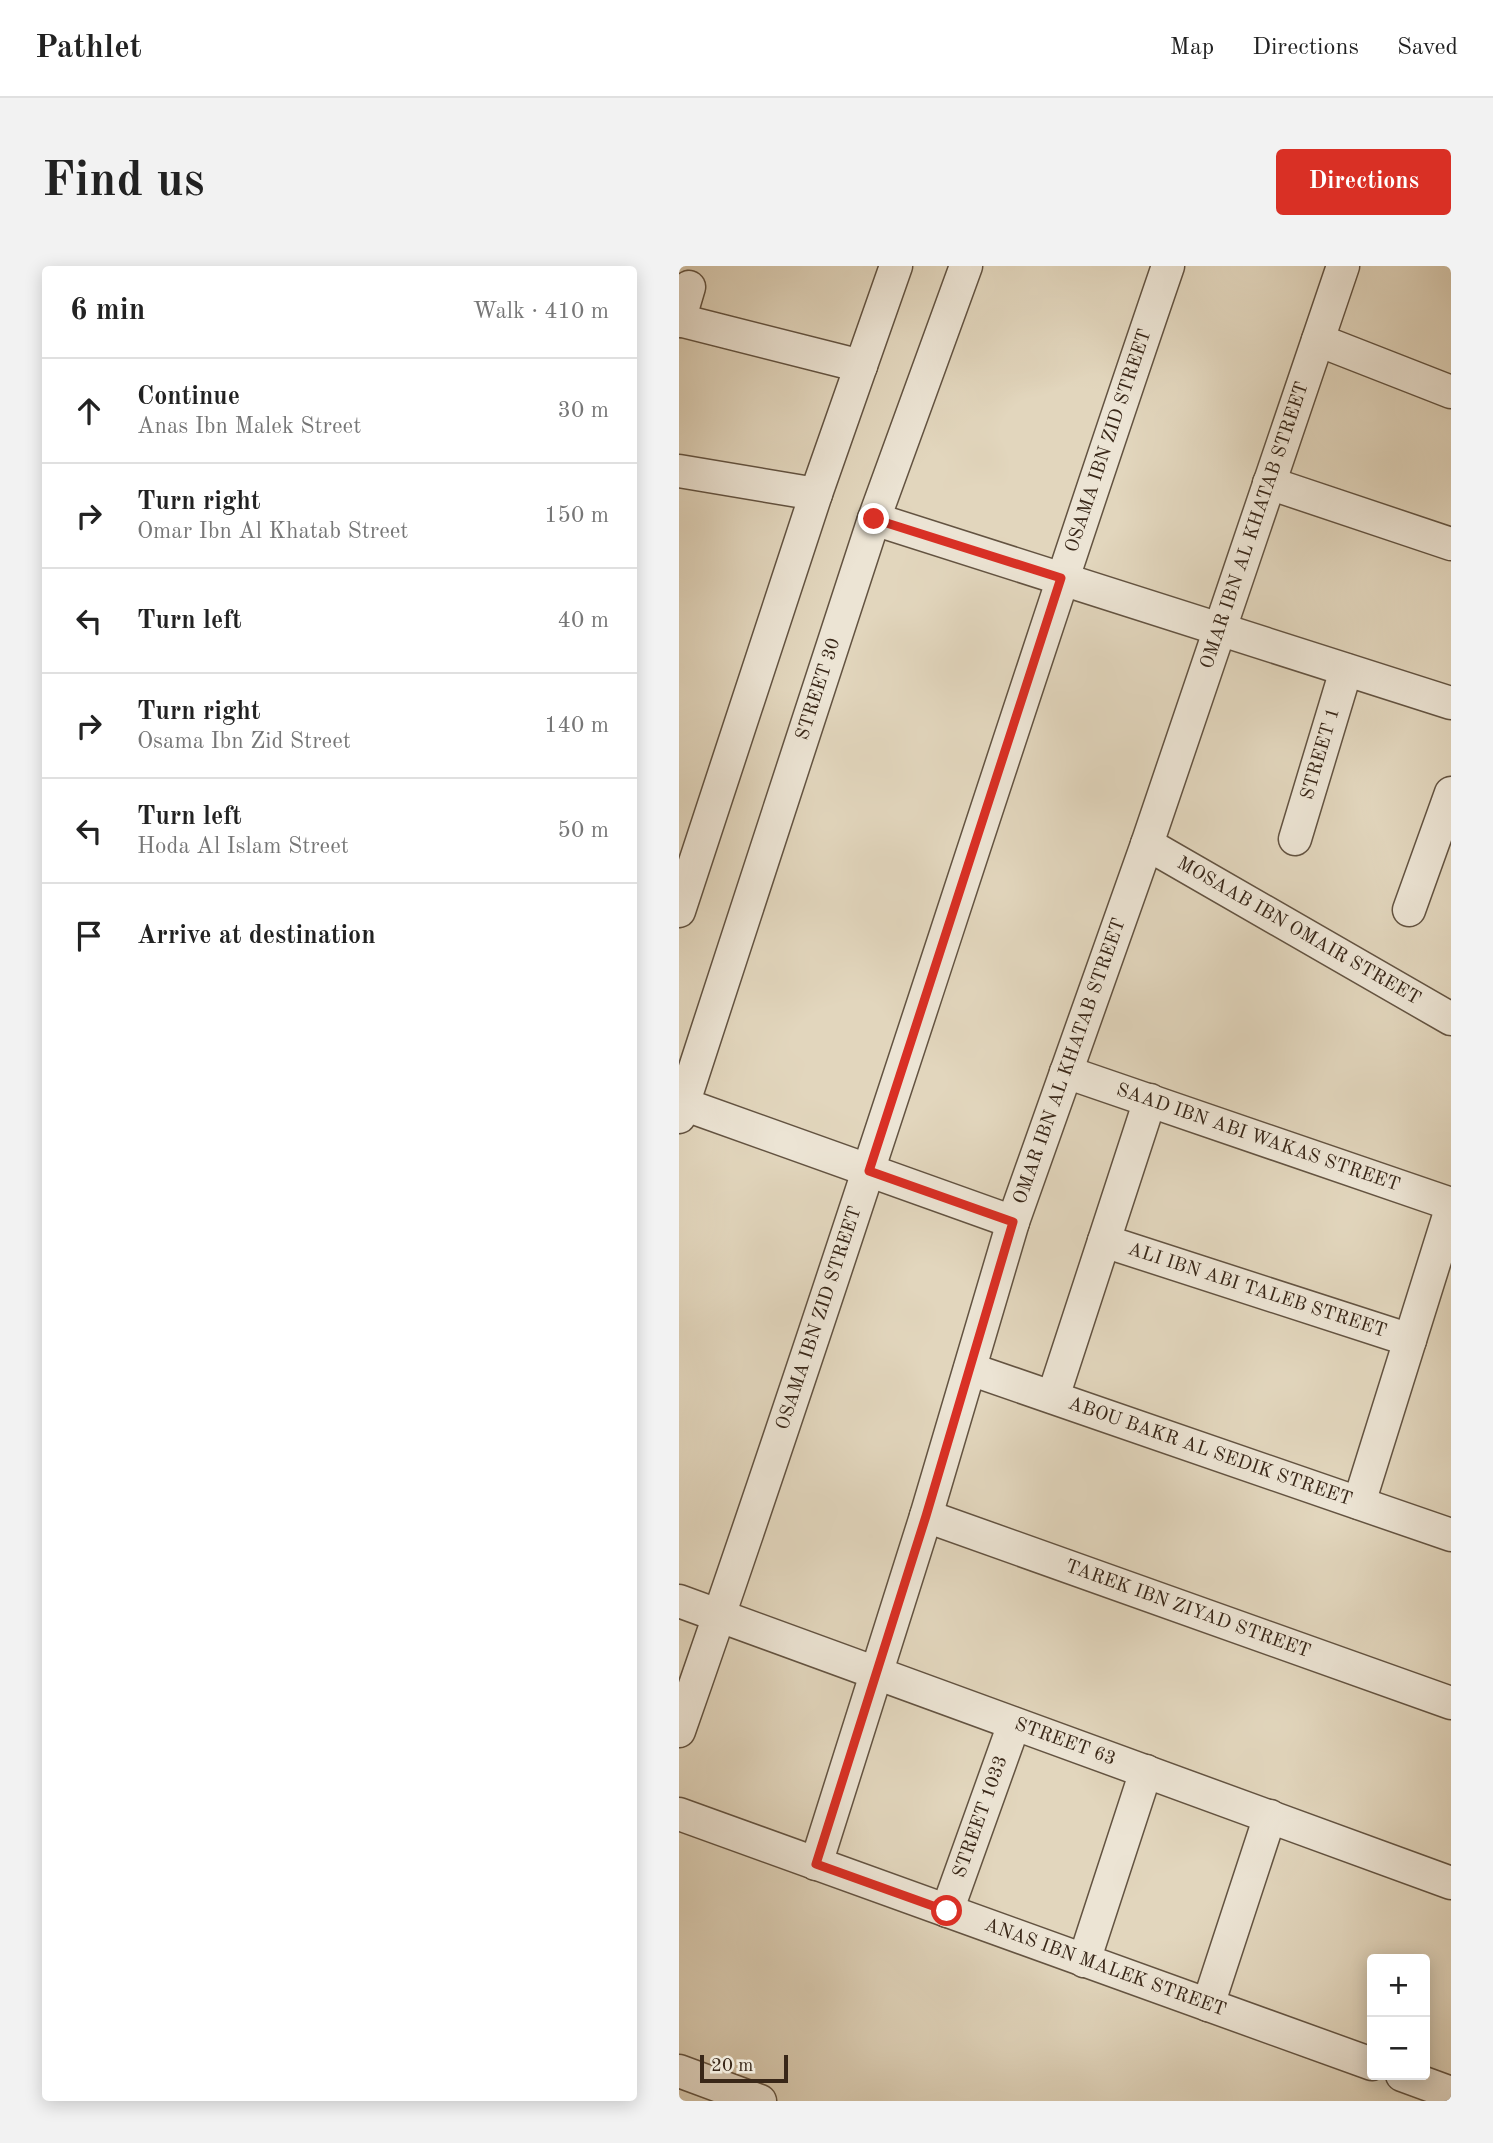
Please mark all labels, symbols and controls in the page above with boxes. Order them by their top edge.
text: Pathlet [35,32,142,65]
text: Map [1170,36,1214,60]
text: Directions [1252,36,1359,60]
text: Saved [1397,36,1458,60]
button: Directions [1276,149,1451,215]
text: Find us [42,158,205,207]
text: 6 min [70,296,145,326]
text: Walk · 410 m [473,300,609,323]
street label: OSAMA IBN ZID STREET [1063,327,1155,555]
street label: OMAR IBN AL KHATAB STREET [1198,379,1313,671]
text: Continue [137,384,240,410]
icon: ahead [70,392,108,430]
text: 30 m [558,399,609,422]
text: Anas Ibn Malek Street [137,415,361,438]
text: Turn right [137,489,260,515]
icon: right [70,497,108,535]
route end [858,503,889,534]
text: 150 m [544,504,609,527]
text: Omar Ibn Al Khatab Street [137,520,408,543]
icon: left [70,602,108,640]
text: Turn left [137,608,242,634]
text: 40 m [558,609,609,632]
street label: STREET 30 [793,636,844,743]
text: Turn right [137,699,260,725]
street label: STREET 1 [1298,706,1344,802]
icon: right [70,707,108,745]
text: 140 m [544,714,609,737]
text: Osama Ibn Zid Street [137,730,351,753]
text: Turn left [137,804,242,830]
icon: left [70,812,108,850]
text: 50 m [558,819,609,842]
text: Hoda Al Islam Street [137,835,349,858]
street label: MOSAAB IBN OMAIR STREET [1174,854,1424,1009]
street label: OMAR IBN AL KHATAB STREET [1011,916,1129,1207]
icon: arrive [70,917,108,955]
text: Arrive at destination [137,923,376,949]
street label: SAAD IBN ABI WAKAS STREET [1114,1080,1402,1195]
street label: OSAMA IBN ZID STREET [773,1204,865,1432]
street label: ALI IBN ABI TALEB STREET [1125,1240,1389,1341]
street label: ABOU BAKR AL SEDIK STREET [1066,1394,1355,1510]
street label: TAREK IBN ZIYAD STREET [1063,1557,1313,1662]
street label: STREET 63 [1012,1715,1118,1769]
street label: STREET 1033 [950,1753,1011,1880]
route start [931,1895,962,1926]
street label: ANAS IBN MALEK STREET [982,1915,1229,2020]
map controls [1367,1954,1430,2080]
button: + [1367,1954,1430,2017]
button: − [1367,2017,1430,2080]
scale bar [700,2052,787,2084]
text: 20 m [711,2057,753,2076]

